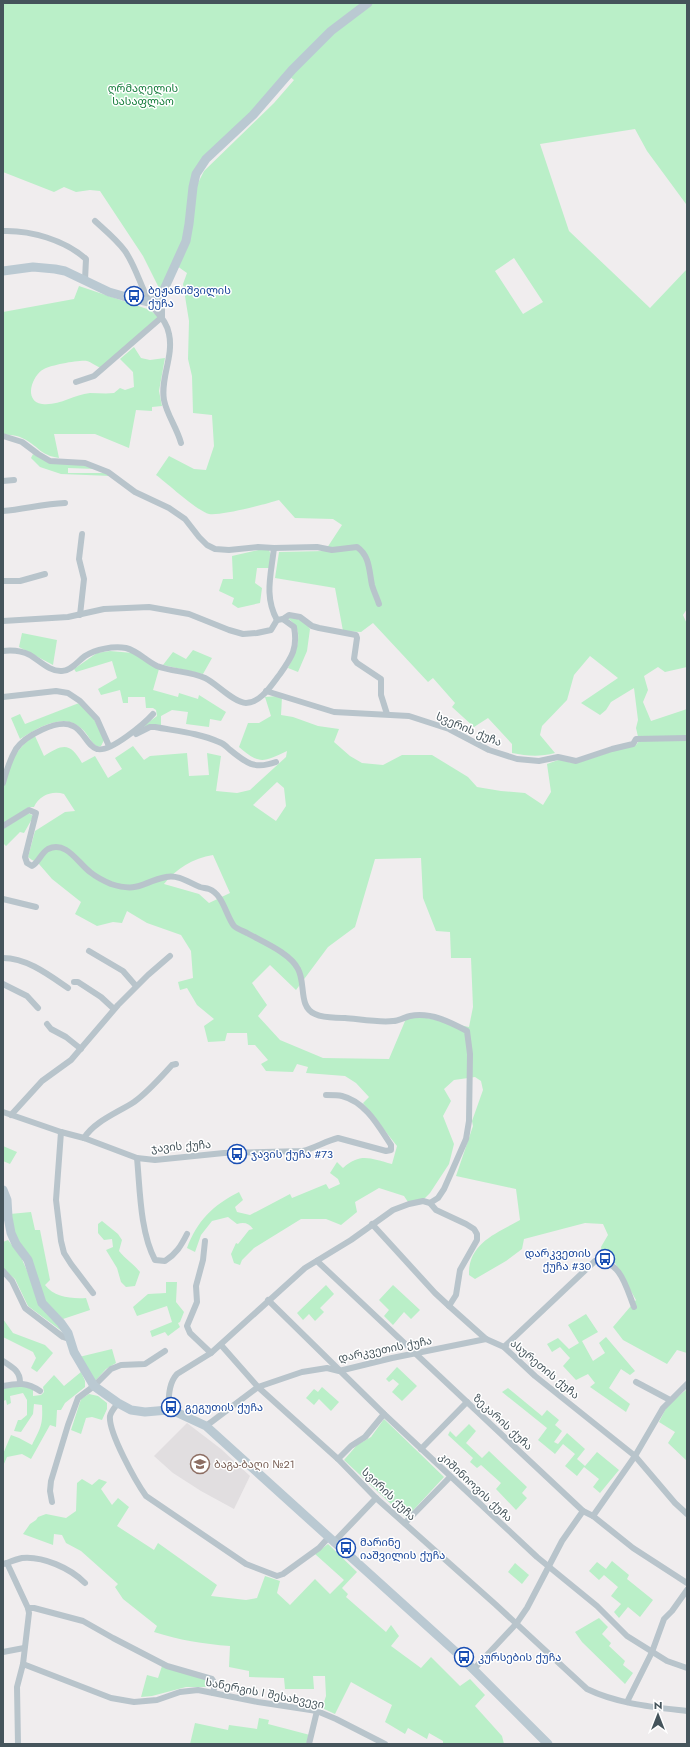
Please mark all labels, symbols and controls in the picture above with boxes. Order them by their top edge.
park label: ღრმაღელის სასაფლაო [108,80,179,109]
place label: ბეჟანიშვილის ქუჩა [148,282,231,311]
bus stop icon: ბეჟანიშვილის ქუჩა [123,285,145,307]
street label: სვერის ქუჩა [434,708,504,750]
street label: ჯავის ქუჩა [150,1136,212,1156]
bus stop icon: ჯავის ქუჩა #73 [226,1143,248,1165]
place label: ჯავის ქუჩა #73 [251,1146,333,1162]
place label: დარკვეთის ქუჩა #30 [525,1245,591,1274]
bus stop icon: დარკვეთის ქუჩა #30 [594,1248,616,1270]
street label: დარკვეთის ქუჩა [337,1332,433,1366]
street label: ასურეთის ქუჩა [507,1335,583,1403]
street label: ზეკარის ქუჩა [470,1390,536,1454]
bus stop icon: გეგუთის ქუჩა [160,1396,182,1418]
place label: გეგუთის ქუჩა [185,1399,263,1415]
street label: კიშინიოვის ქუჩა [436,1449,516,1525]
school or university icon: ბაგა-ბაღი №21 [189,1453,211,1475]
place label: ბაგა-ბაღი №21 [214,1456,295,1472]
street label: სვირის ქუჩა [358,1464,420,1524]
place label: მარინე იაშვილის ქუჩა [360,1534,445,1563]
bus stop icon: მარინე იაშვილის ქუჩა [335,1537,357,1559]
bus stop icon: კურსების ქუჩა [453,1646,475,1668]
place label: კურსების ქუჩა [478,1649,561,1665]
street label: სანერგის I შესახვევი [204,1674,326,1712]
north arrow [638,1695,678,1735]
text: N [654,1697,662,1713]

